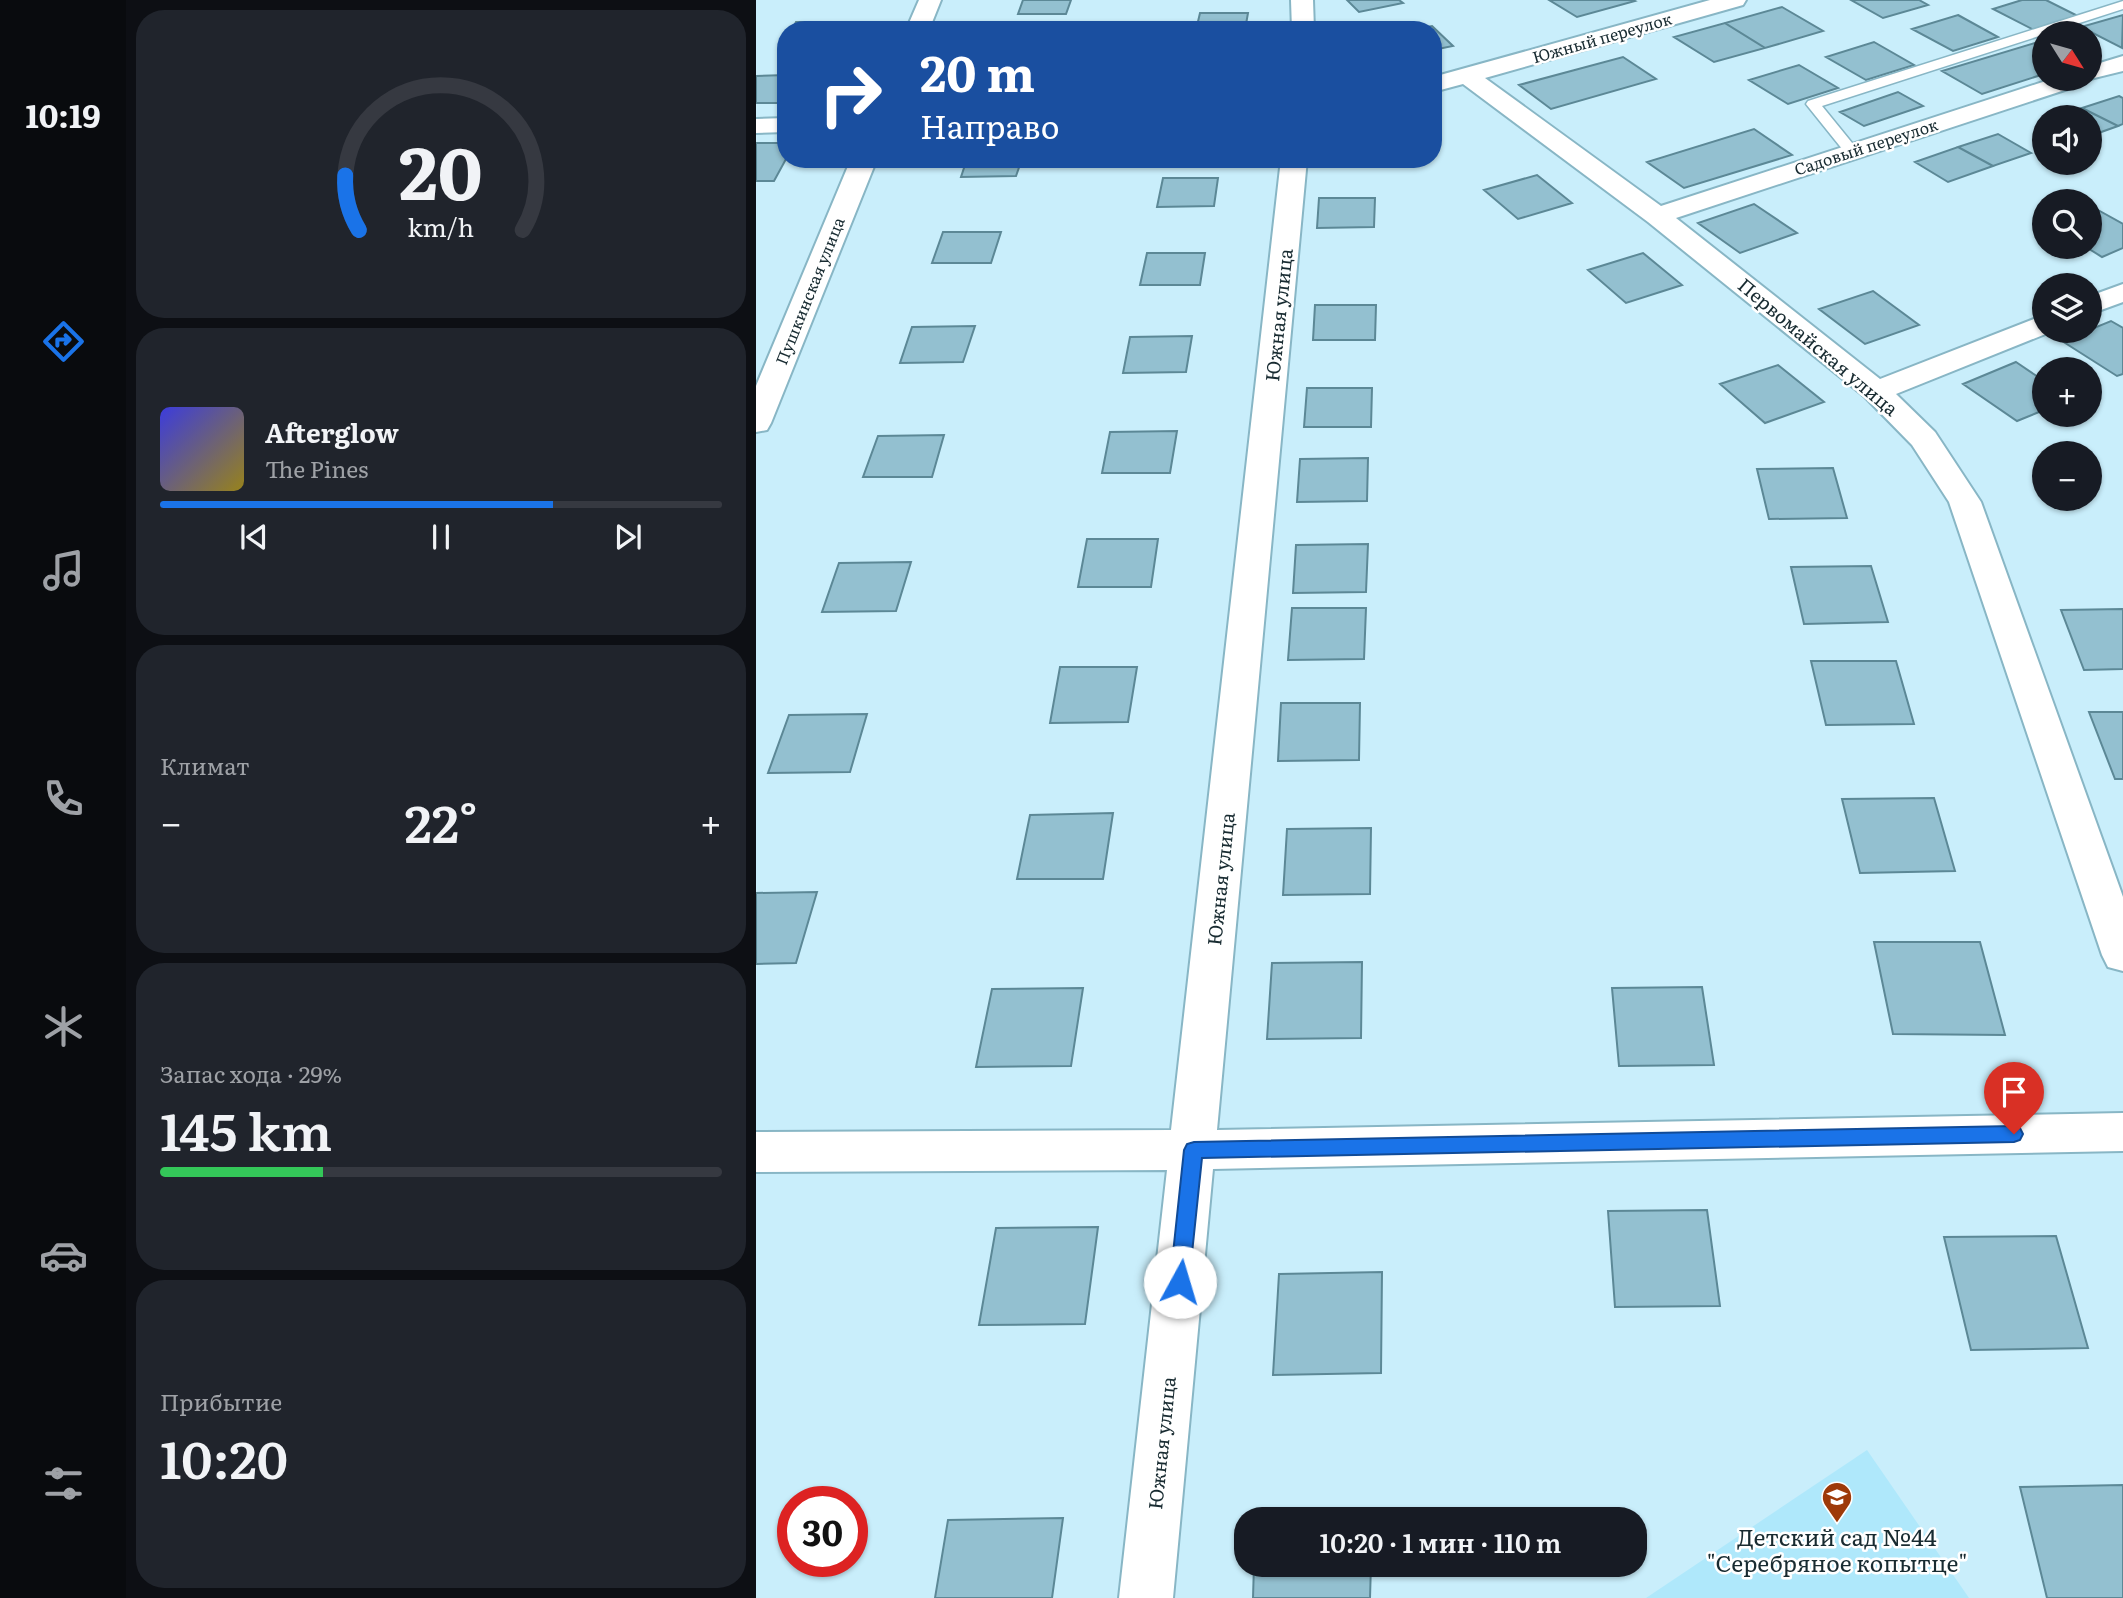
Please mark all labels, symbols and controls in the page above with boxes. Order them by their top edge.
street label: Южный переулок [1529,6,1675,68]
north arrow [2032,21,2102,91]
map controls [2032,21,2102,511]
text: 20 m [920,34,1035,107]
icon: right [805,49,896,140]
text: 10:19 [25,90,101,138]
text: Направо [920,101,1060,149]
button: sound [2032,105,2102,175]
street label: Садовый переулок [1791,111,1941,181]
text: 20 [399,114,483,222]
button: search [2032,189,2102,259]
text: km/h [408,208,474,245]
street label: Пушкинская улица [768,213,850,368]
street label: Южная улица [1257,246,1299,383]
street label: Первомайская улица [1732,271,1905,422]
button: layers [2032,273,2102,343]
icon: directions [39,317,88,366]
button: + [2032,357,2102,427]
text: Afterglow [265,412,399,451]
button: − [2032,441,2102,511]
text: The Pines [265,451,368,485]
icon: previous [235,518,273,556]
icon: pause [422,518,460,556]
icon: next [609,518,647,556]
icon: music [39,546,88,595]
text: Климат [160,748,250,782]
icon: phone [39,774,88,823]
text: 22° [404,782,478,859]
text: − [160,792,182,849]
text: + [700,792,722,849]
street label: Южная улица [1199,810,1241,947]
icon: climate [39,1002,88,1051]
text: Запас хода · 29% [160,1056,342,1090]
pin [1984,1062,2044,1134]
icon: arrive [1995,1073,2033,1111]
text: 145 km [160,1090,332,1167]
icon: car [39,1231,88,1280]
position arrow [1143,1245,1217,1319]
street label: Южная улица [1140,1374,1182,1511]
text: Прибытие [160,1384,282,1418]
text: 10:20 [160,1418,288,1495]
icon: filters [39,1459,88,1508]
school or university icon: Детский сад №44 "Серебряное копытце" [1820,1480,1854,1524]
speed limit sign: 30 [777,1486,868,1577]
place label: Детский сад №44 "Серебряное копытце" [1707,1519,1967,1579]
text: 10:20 · 1 мин · 110 m [1319,1522,1562,1561]

